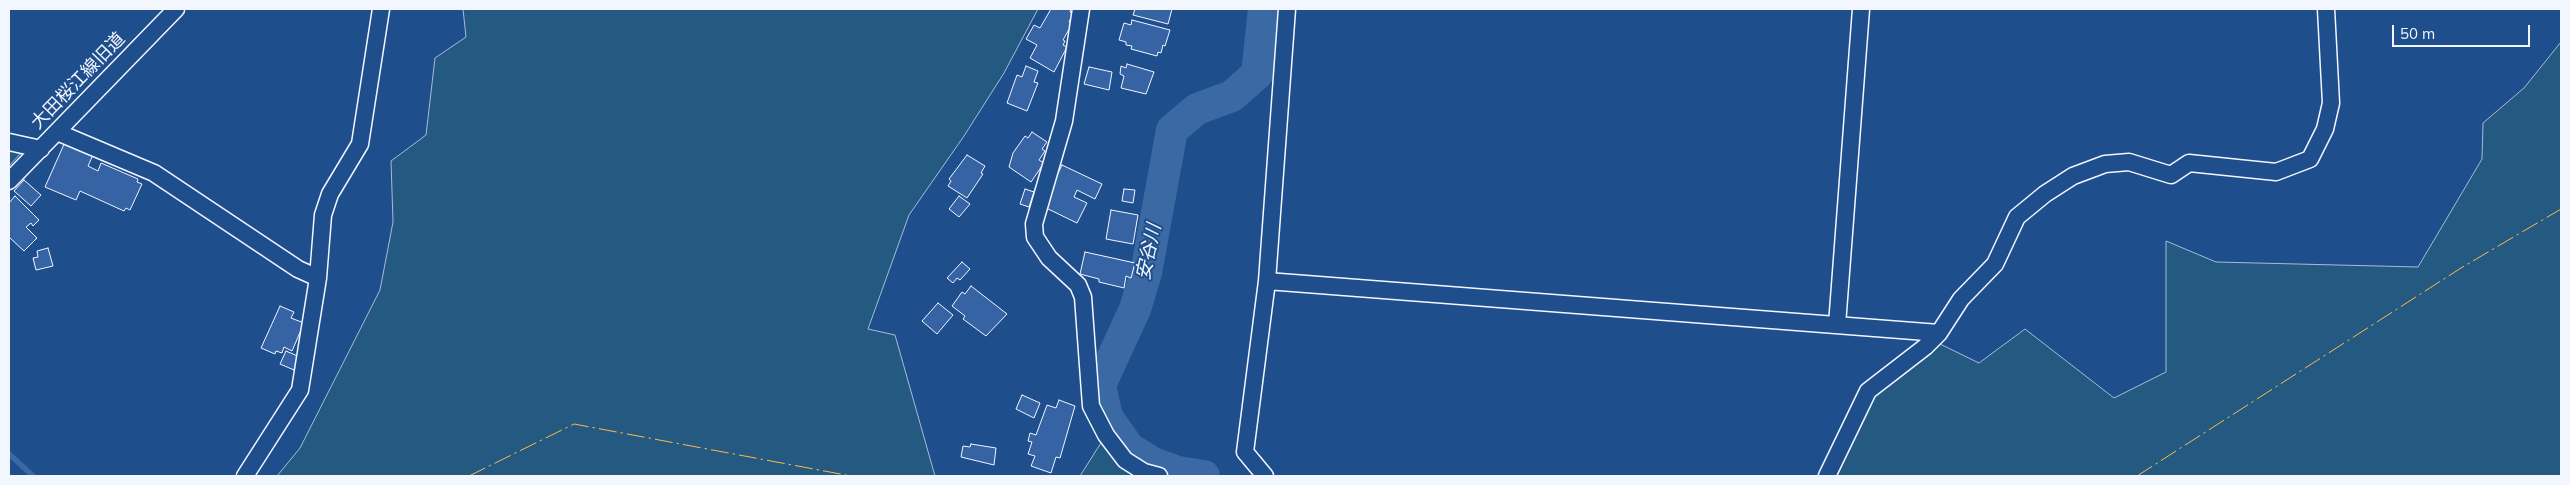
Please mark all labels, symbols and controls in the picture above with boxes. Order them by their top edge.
scale bar [2395,15,2532,47]
text: 50 m [2400,24,2435,43]
street label: 大田桜江線旧道 [26,28,130,134]
water label: 安谷川 [1132,222,1166,282]

